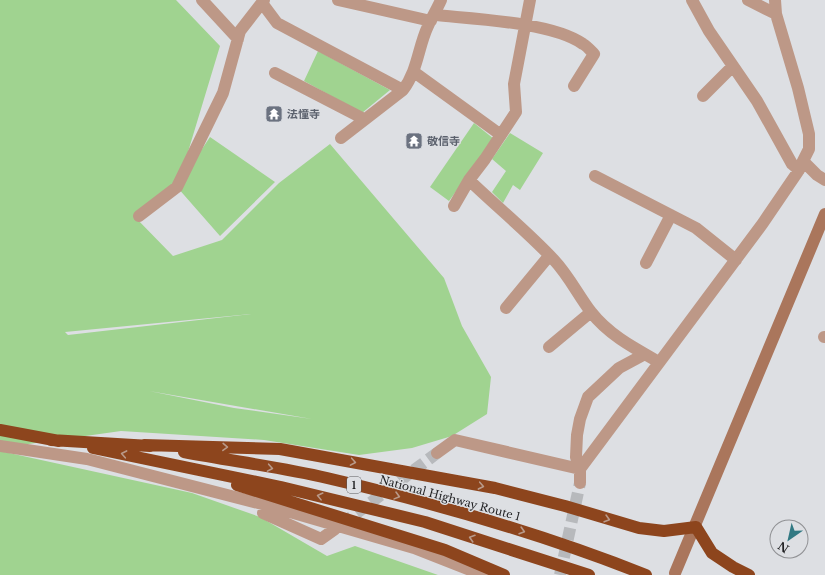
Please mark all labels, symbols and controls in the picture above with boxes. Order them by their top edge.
temple icon: 法憧寺 [264,104,284,124]
place label: 法憧寺 [287,107,320,121]
temple icon: 敬信寺 [404,131,424,151]
place label: 敬信寺 [427,134,460,148]
one-way arrow [222,443,228,451]
one-way arrow [121,451,127,459]
one-way arrow [350,457,356,466]
one-way arrow [267,463,273,471]
street label: National Highway Route 1 [378,472,522,524]
road number: 1 [347,477,361,493]
one-way arrow [478,481,484,490]
one-way arrow [393,491,400,500]
one-way arrow [317,493,323,501]
one-way arrow [603,514,610,523]
north arrow [769,519,809,559]
one-way arrow [518,526,525,535]
one-way arrow [469,534,476,542]
text: N [775,538,792,556]

